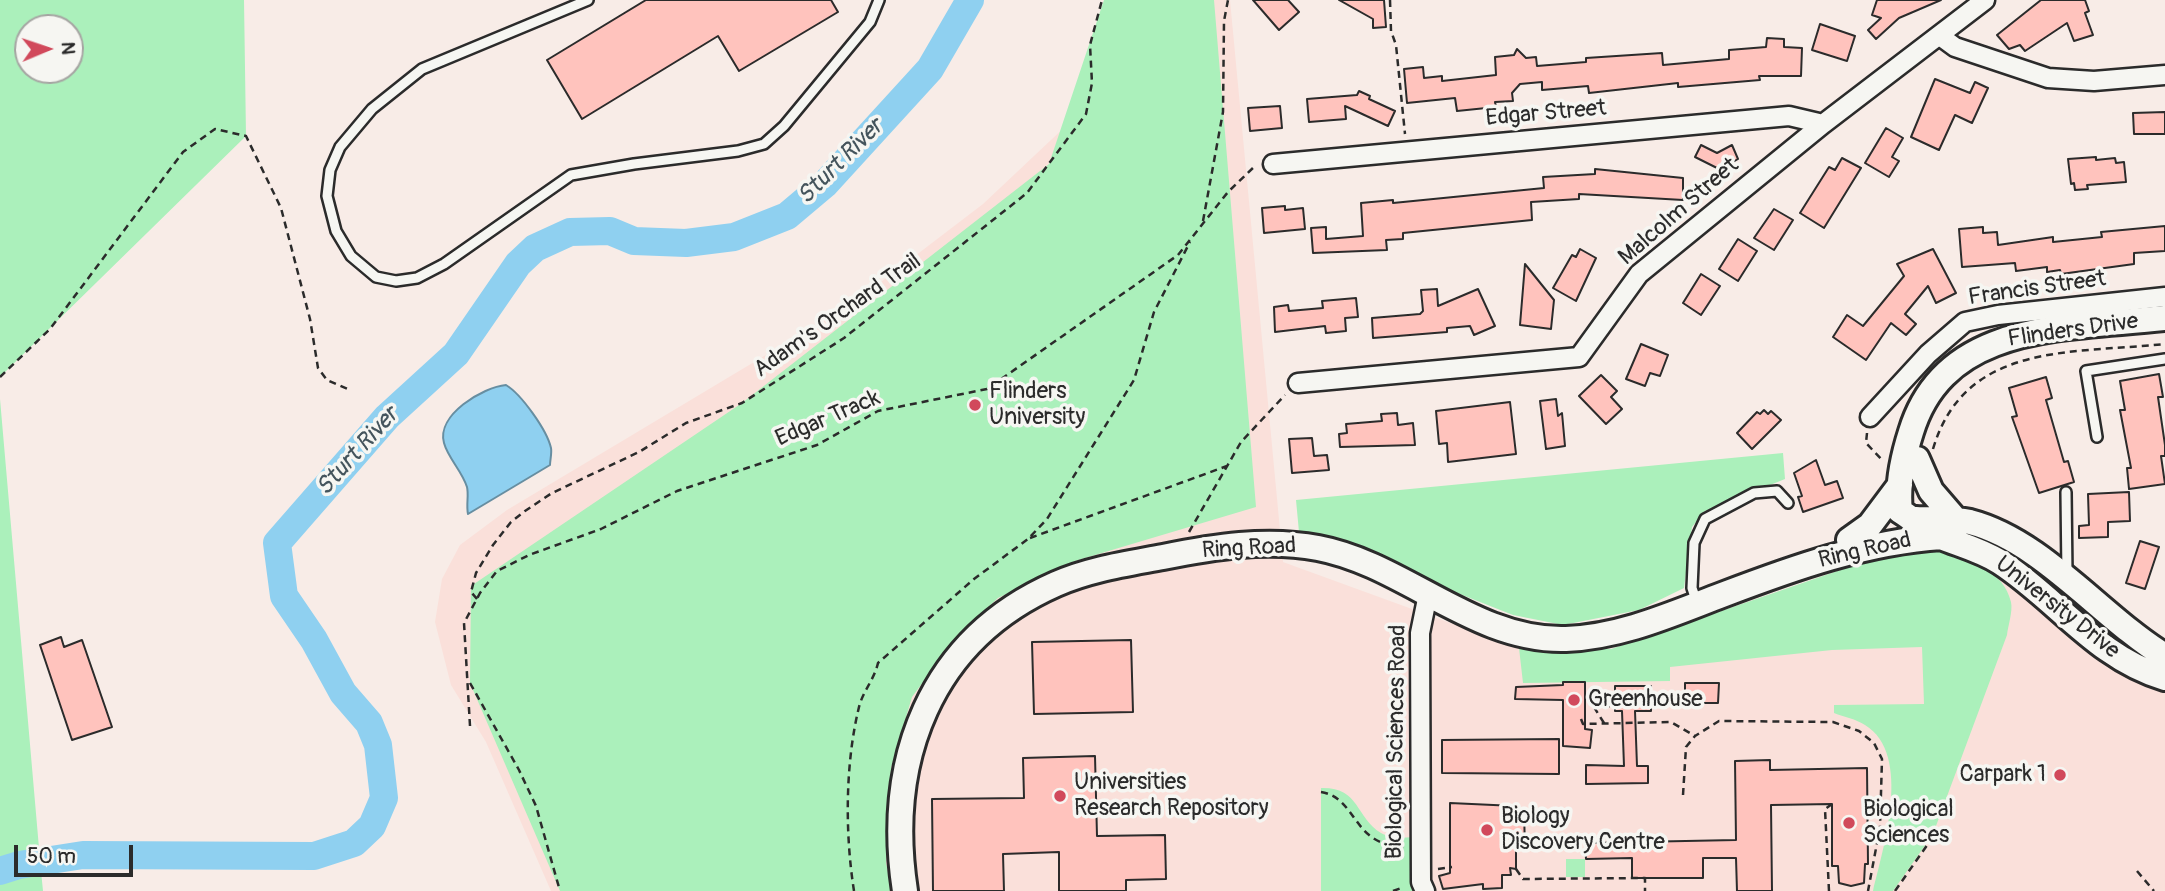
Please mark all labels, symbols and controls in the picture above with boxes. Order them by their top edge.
north arrow [14,14,84,84]
text: N [56,41,80,55]
street label: Edgar Street [1485,95,1607,133]
water label: Sturt River [792,113,890,211]
street label: Malcolm Street [1613,152,1745,272]
street label: Adam's Orchard Trail [749,248,927,384]
street label: Francis Street [1967,266,2107,312]
street label: Flinders Drive [2006,308,2140,354]
place label: Flinders University [989,378,1085,432]
street label: Edgar Track [772,385,884,453]
marker: Flinders University [967,397,983,413]
water label: Sturt River [311,402,405,502]
street label: Ring Road [1816,527,1914,575]
street label: Ring Road [1201,533,1297,565]
street label: University Drive [1989,551,2125,665]
street label: Biological Sciences Road [1381,624,1413,860]
place label: Greenhouse [1588,686,1703,714]
marker: Greenhouse [1566,692,1582,708]
place label: Carpark 1 [1960,761,2046,789]
marker: Carpark 1 [2052,767,2068,783]
place label: Universities Research Repository [1074,769,1269,823]
marker: Universities Research Repository [1052,788,1068,804]
place label: Biological Sciences [1863,796,1954,850]
place label: Biology Discovery Centre [1501,803,1665,857]
marker: Biological Sciences [1841,815,1857,831]
marker: Biology Discovery Centre [1479,822,1495,838]
scale bar [18,832,136,876]
text: 50 m [27,843,76,870]

